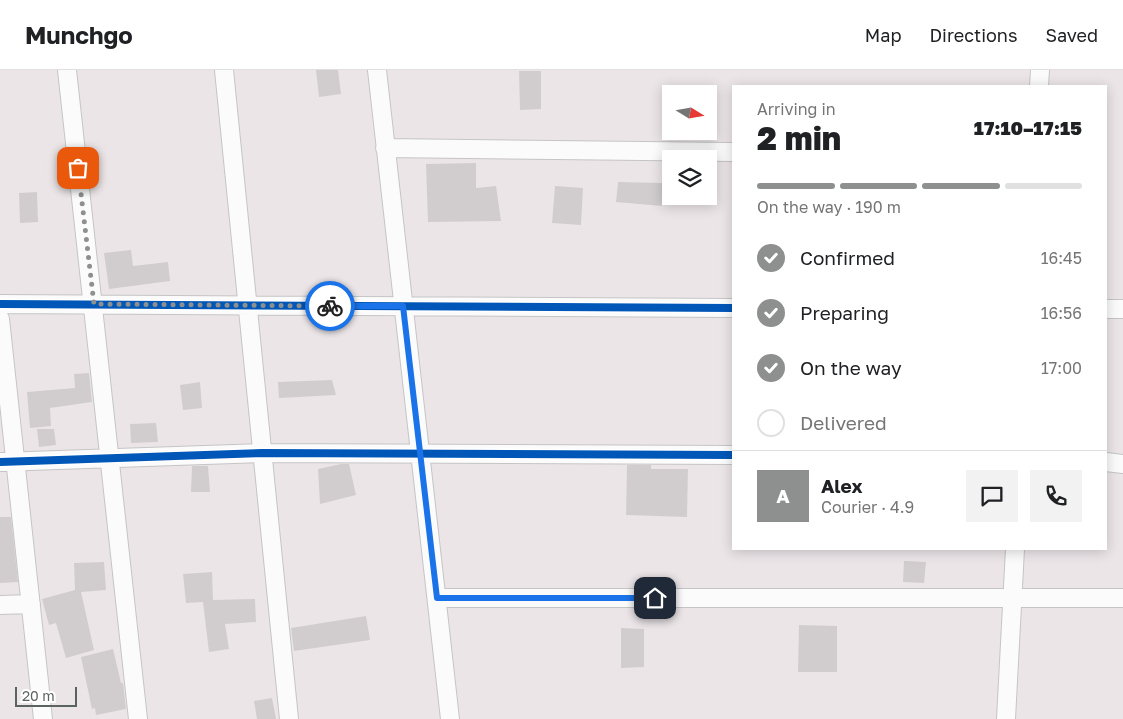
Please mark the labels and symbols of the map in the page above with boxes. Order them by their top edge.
north arrow [662,85,718,140]
pin [57,147,99,189]
courier [305,281,355,331]
pin [634,577,676,619]
scale bar [15,684,78,707]

